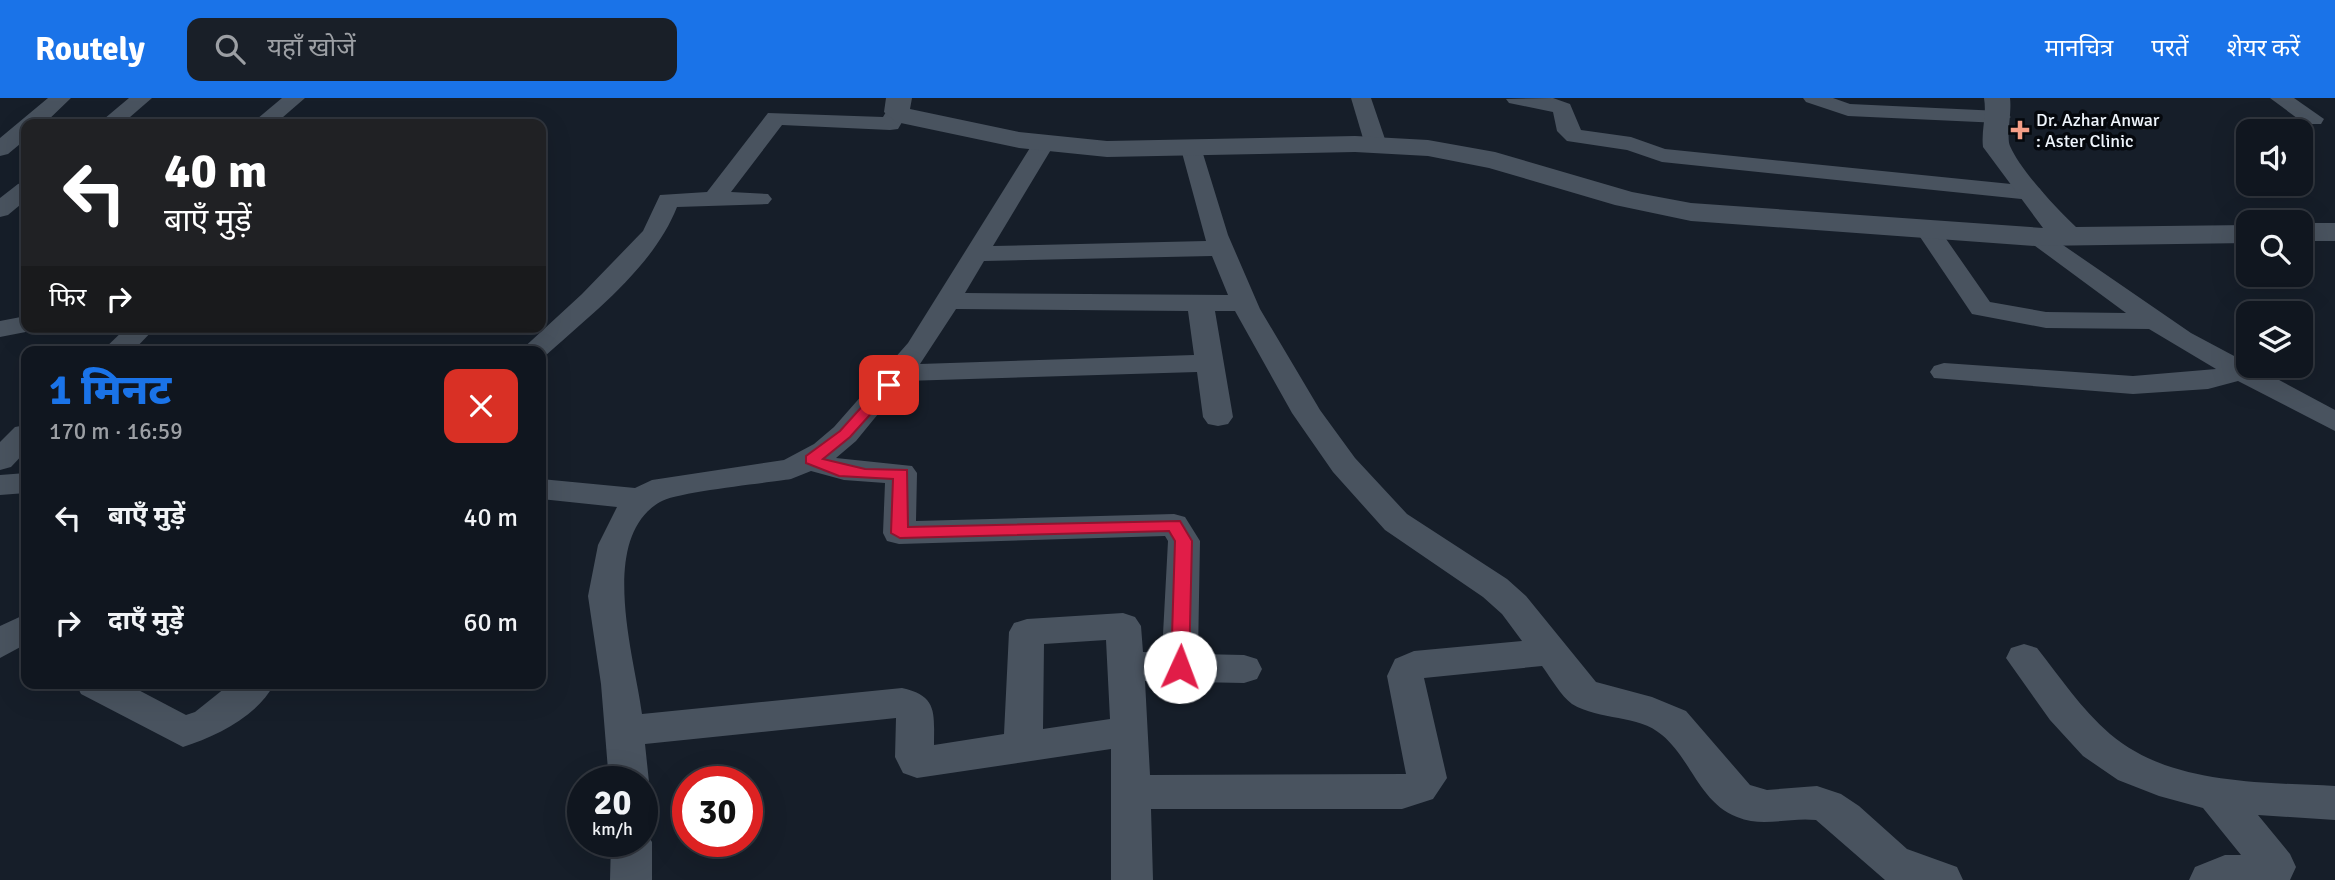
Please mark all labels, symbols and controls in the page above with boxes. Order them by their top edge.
search box [187,18,677,81]
text: Routely [35,29,145,70]
icon: search [211,30,249,68]
text: यहाँ खोजें [267,32,356,64]
text: मानचित्र [2045,33,2113,63]
text: परतें [2151,33,2188,63]
text: शेयर करें [2226,33,2300,63]
place label: Dr. Azhar Anwar : Aster Clinic [2036,109,2160,152]
map controls [2236,119,2313,378]
button: sound [2236,119,2313,196]
marker: Dr. Azhar Anwar : Aster Clinic [2010,120,2030,140]
text: 40 m [164,141,267,201]
icon: left [49,147,140,238]
text: बाएँ मुड़ें [164,201,252,240]
button: search [2236,210,2313,287]
icon: right [100,280,138,318]
text: फिर [49,282,86,314]
button: layers [2236,301,2313,378]
pin [859,355,919,415]
text: 1 मिनट [49,365,171,416]
icon: arrive [870,366,908,404]
button: close [444,369,518,443]
text: 170 m · 16:59 [49,417,183,446]
icon: left [49,499,87,537]
text: बाएँ मुड़ें [108,500,185,532]
text: 40 m [463,502,518,534]
icon: right [49,604,87,642]
text: दाएँ मुड़ें [108,605,184,637]
text: 60 m [463,607,518,639]
position arrow [1143,630,1217,704]
speed limit sign: 30 [672,766,763,857]
text: 20 [594,781,631,824]
text: km/h [592,818,633,840]

